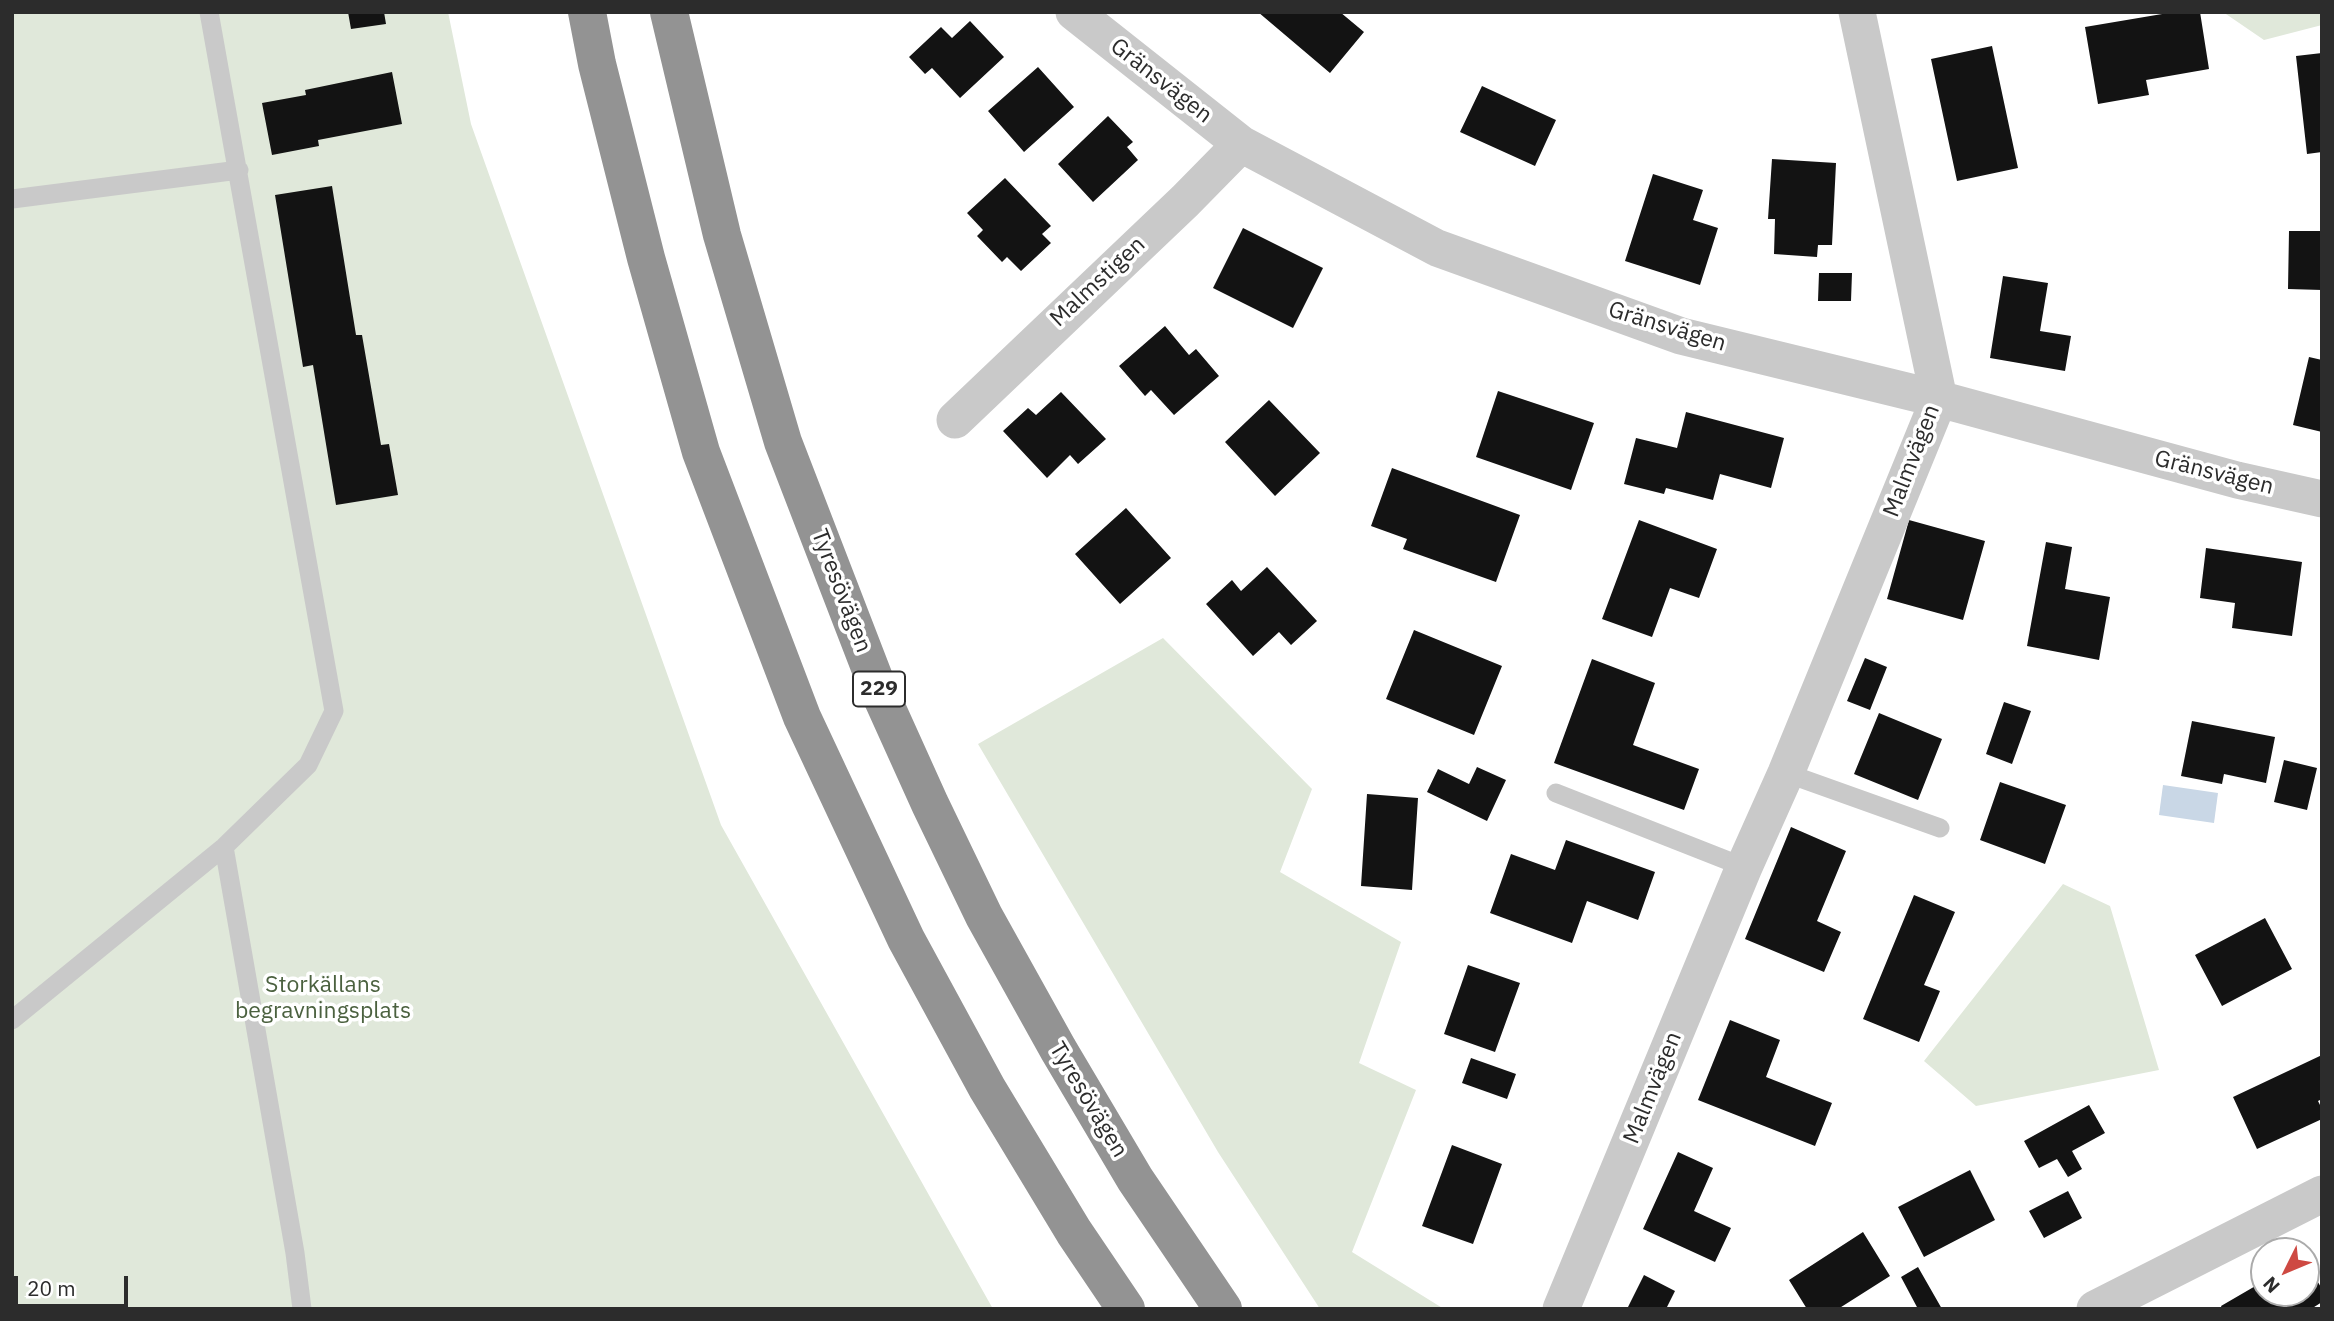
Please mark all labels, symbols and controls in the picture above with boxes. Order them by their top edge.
street label: Gränsvägen [1105,33,1217,129]
street label: Malmstigen [1045,231,1151,333]
street label: Gränsvägen [1605,296,1729,358]
street label: Malmvägen [1878,401,1946,521]
street label: Gränsvägen [2152,445,2276,501]
street label: Tyresövägen [805,526,877,656]
road number: 229 [853,672,905,706]
park label: Storkällans begravningsplats [235,971,411,1025]
street label: Malmvägen [1618,1028,1688,1148]
street label: Tyresövägen [1043,1037,1133,1163]
north arrow [2250,1237,2320,1307]
scale bar [18,1262,131,1306]
text: N [2258,1272,2285,1298]
text: 20 m [27,1274,76,1302]

